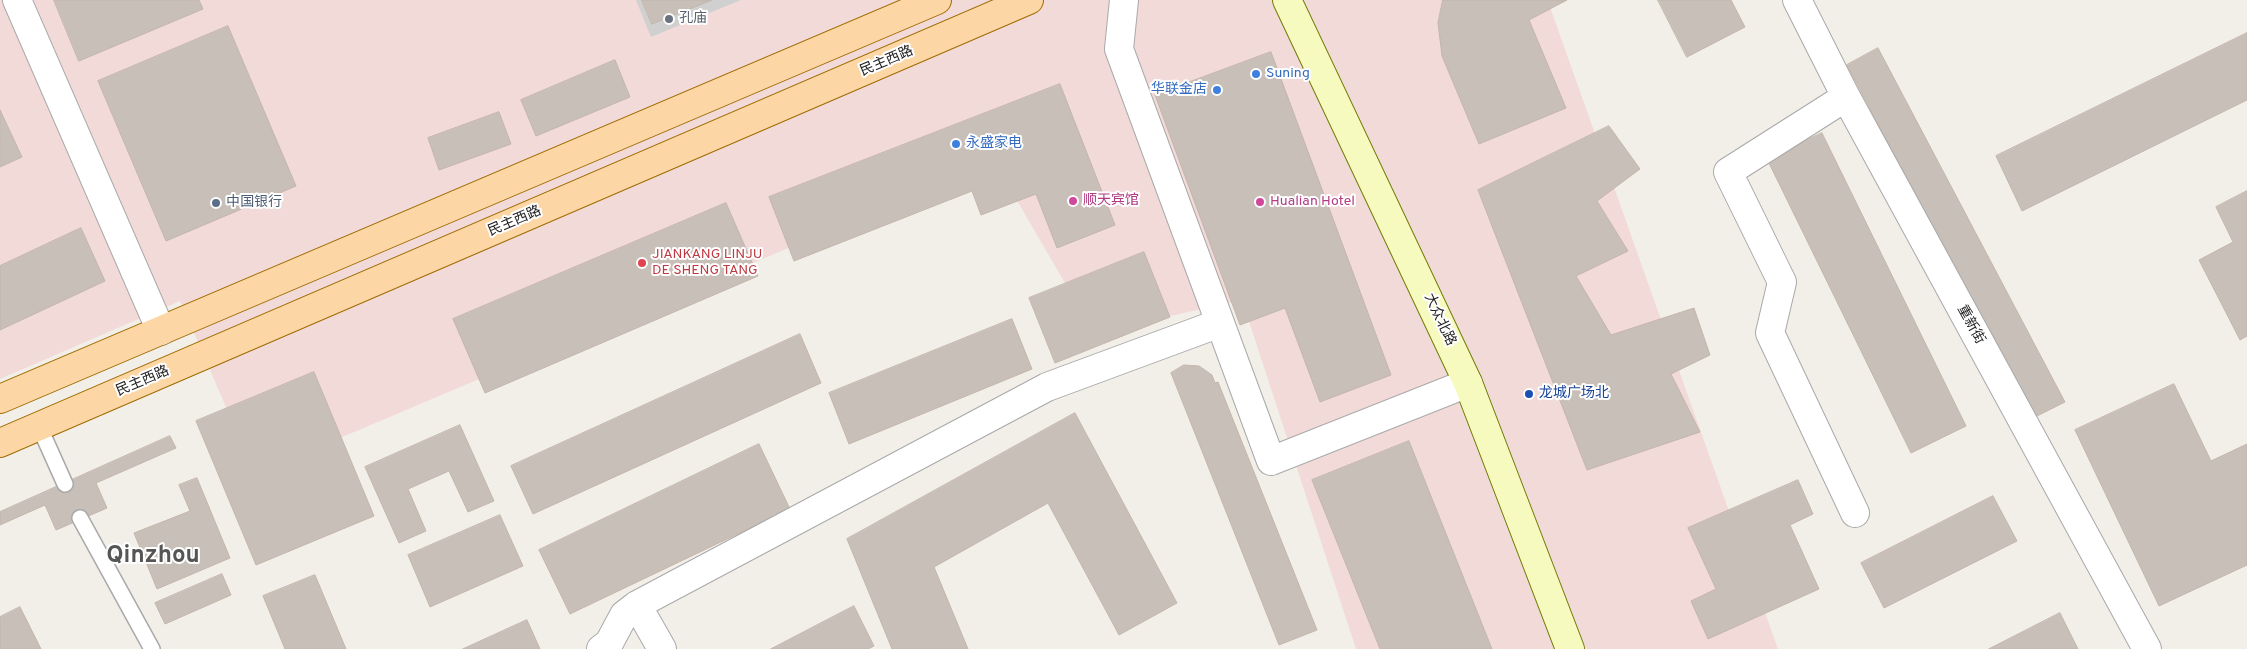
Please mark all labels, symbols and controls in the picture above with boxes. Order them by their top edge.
place label: 孔庙 [679,11,707,27]
marker: 孔庙 [663,13,675,25]
street label: 民主西路 [858,43,916,81]
place label: Suning [1266,66,1310,82]
marker: Suning [1250,68,1262,80]
place label: 华联金店 [1151,82,1207,98]
marker: 华联金店 [1211,84,1223,96]
place label: 永盛家电 [966,136,1022,152]
marker: 永盛家电 [950,138,962,150]
place label: 顺天宾馆 [1083,193,1139,209]
place label: Hualian Hotel [1270,194,1355,210]
place label: 中国银行 [226,195,282,211]
marker: 顺天宾馆 [1067,195,1079,207]
marker: Hualian Hotel [1254,196,1266,208]
marker: 中国银行 [210,197,222,209]
street label: 民主西路 [486,203,544,241]
place label: JIANKANG LINJU DE SHENG TANG [652,247,762,280]
marker: JIANKANG LINJU DE SHENG TANG [636,257,648,269]
street label: 大众北路 [1420,291,1458,349]
street label: 重新街 [1952,303,1988,347]
street label: 民主西路 [114,363,172,401]
place label: 龙城广场北 [1539,386,1609,402]
marker: 龙城广场北 [1523,388,1535,400]
district label: Qinzhou [106,543,200,571]

